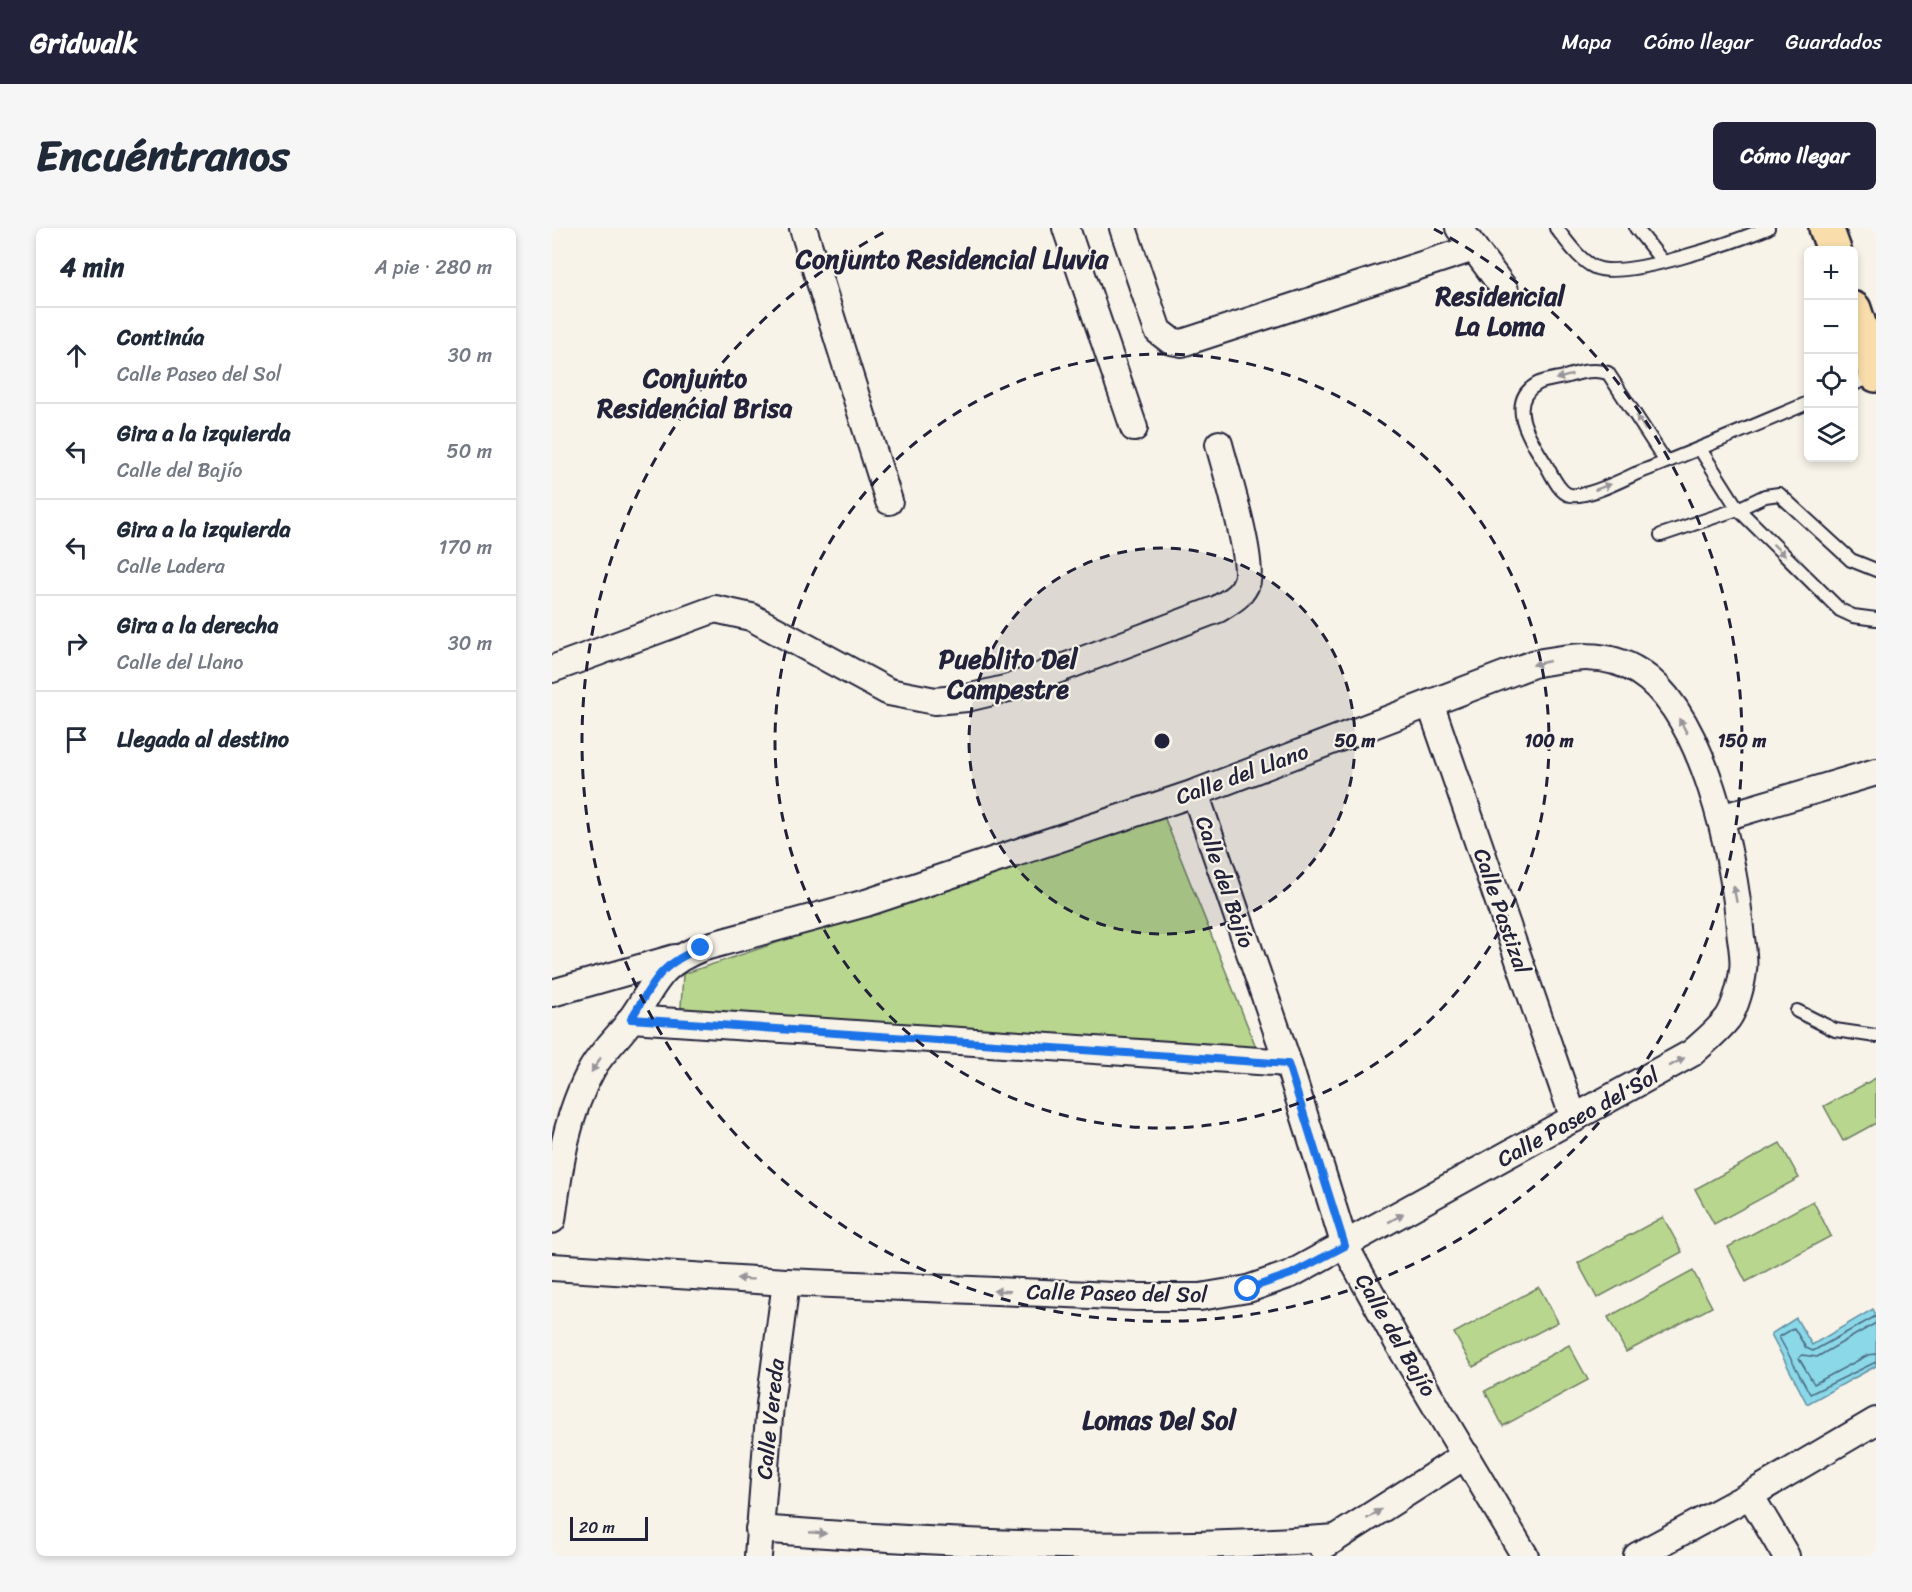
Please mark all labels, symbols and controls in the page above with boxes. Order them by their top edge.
text: Gridwalk [30,18,138,67]
text: Mapa [1562,23,1611,61]
text: Cómo llegar [1644,23,1753,61]
text: Guardados [1786,23,1882,61]
text: Encuéntranos [36,119,289,193]
button: Cómo llegar [1713,122,1876,190]
district label: Conjunto Residencial Lluvia [795,236,1109,282]
text: 4 min [60,244,124,290]
map controls [1804,246,1858,462]
button: + [1804,246,1858,300]
text: A pie · 280 m [375,250,492,285]
district label: Residencial La Loma [1434,273,1566,349]
button: − [1804,300,1858,354]
text: Continúa [117,318,204,357]
text: 30 m [448,338,492,373]
icon: ahead [60,339,93,372]
button: locate [1804,354,1858,408]
district label: Conjunto Residencial Brisa [596,355,793,431]
text: Calle Paseo del Sol [117,357,282,392]
one-way arrow [1555,372,1573,382]
button: layers [1804,408,1858,462]
text: Gira a la izquierda [117,414,290,453]
one-way arrow [1636,415,1647,431]
text: 50 m [447,434,492,469]
icon: left [60,435,93,468]
text: Calle del Bajío [117,453,242,488]
one-way arrow [1595,481,1613,491]
text: Gira a la izquierda [117,510,290,549]
text: 170 m [439,530,492,565]
icon: left [60,531,93,564]
one-way arrow [1772,543,1786,557]
text: Calle Ladera [117,549,225,584]
text: Gira a la derecha [117,606,278,645]
text: 30 m [448,626,492,661]
icon: right [60,627,93,660]
district label: Pueblito Del Campestre [939,636,1079,712]
text: Calle del Llano [117,645,243,680]
one-way arrow [1531,658,1550,668]
one-way arrow [1678,718,1689,734]
text: Llegada al destino [117,720,289,759]
icon: arrive [60,723,93,756]
text: 50 m [1335,725,1376,757]
text: 100 m [1525,725,1574,757]
text: 150 m [1718,725,1766,757]
centre of rings [1152,731,1172,751]
street label: Calle del Llano [1170,732,1314,816]
street label: Calle del Bajío [1184,810,1266,954]
street label: Calle Pastizal [1462,843,1542,980]
one-way arrow [1731,884,1740,903]
route end [687,934,713,960]
street label: Calle Paseo del Sol [1489,1056,1667,1178]
one-way arrow [590,1057,601,1073]
one-way arrow [1669,1057,1686,1067]
one-way arrow [1388,1213,1405,1223]
street label: Calle del Bajío [1345,1266,1447,1404]
street label: Calle Paseo del Sol [1026,1272,1209,1314]
one-way arrow [735,1274,754,1284]
route start [1234,1275,1260,1301]
one-way arrow [993,1286,1012,1295]
street label: Calle Vereda [744,1356,796,1481]
district label: Lomas Del Sol [1082,1397,1237,1443]
one-way arrow [1365,1509,1382,1520]
text: 20 m [579,1513,615,1542]
scale bar [570,1514,648,1542]
one-way arrow [808,1528,827,1538]

